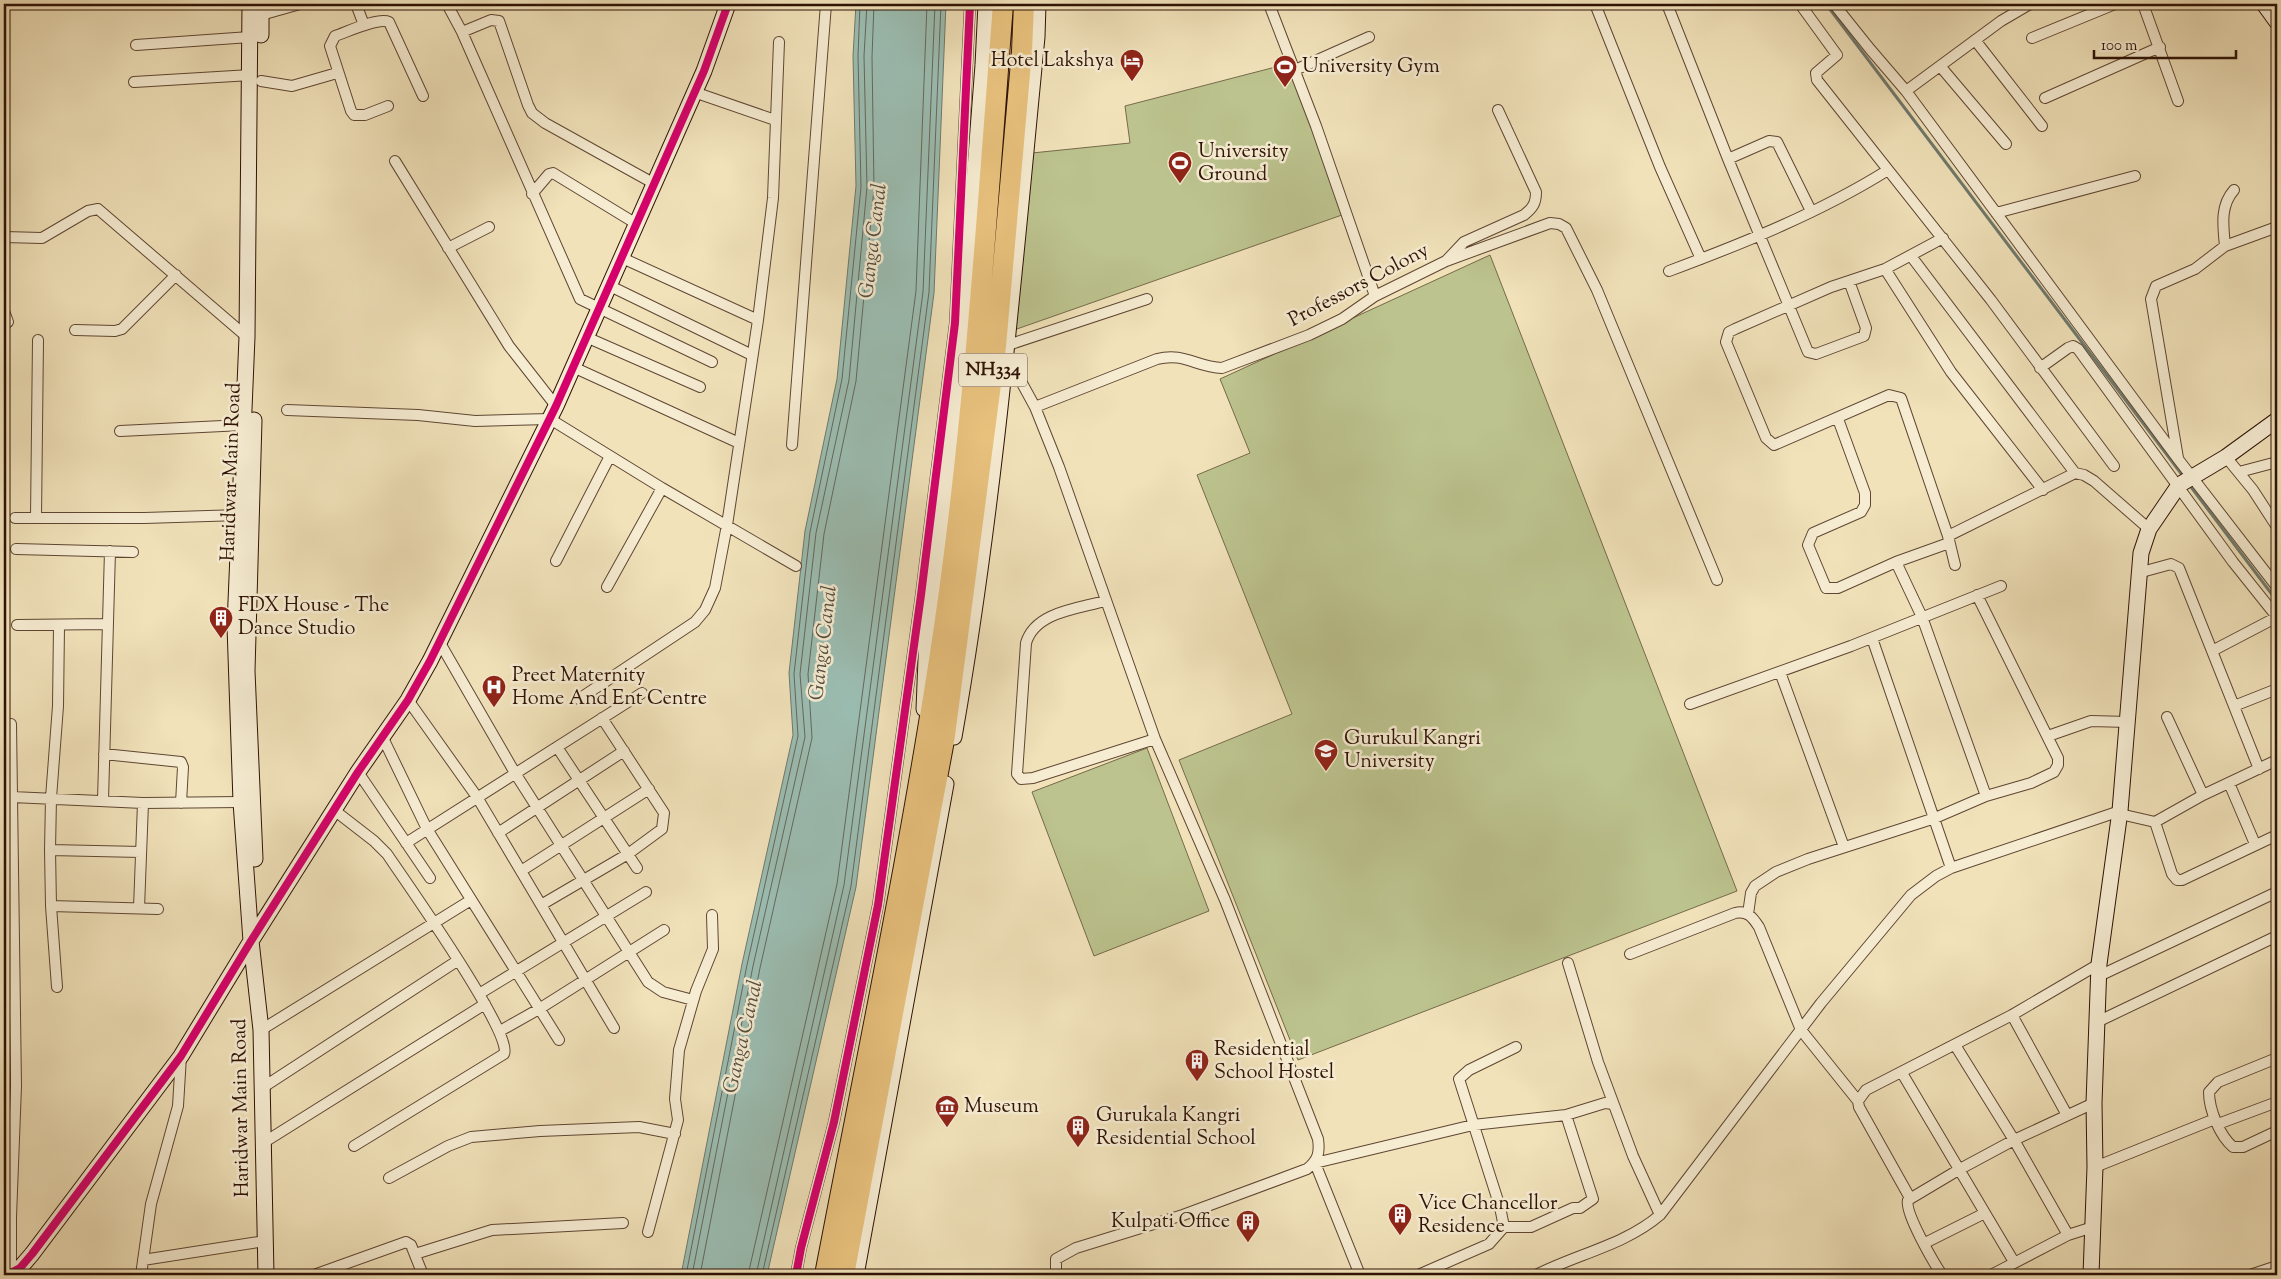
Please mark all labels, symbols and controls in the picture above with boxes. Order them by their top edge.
scale bar [2094,28,2236,60]
text: 100 m [2101,36,2138,57]
place label: Hotel Lakshya [991,47,1114,76]
hotel icon: Hotel Lakshya [1119,48,1145,82]
place label: University Gym [1302,53,1440,82]
sports icon: University Gym [1272,54,1298,88]
place label: University Ground [1198,138,1289,190]
sports icon: University Ground [1167,150,1193,184]
water label: Ganga Canal [852,182,896,300]
street label: Professors Colony [1284,237,1434,335]
road number: NH334 [959,354,1027,386]
street label: Haridwar Main Road [214,382,250,562]
water label: Ganga Canal [802,584,846,702]
place label: FDX House - The Dance Studio [238,592,389,644]
building icon: FDX House - The Dance Studio [208,605,234,639]
place label: Preet Maternity Home And Ent Centre [512,662,707,714]
hospital icon: Preet Maternity Home And Ent Centre [481,674,507,708]
place label: Gurukul Kangri University [1344,725,1481,777]
school or university icon: Gurukul Kangri University [1313,738,1339,772]
water label: Ganga Canal [716,977,772,1097]
street label: Haridwar Main Road [226,1018,258,1198]
place label: Residential School Hostel [1214,1036,1335,1088]
building icon: Residential School Hostel [1184,1048,1210,1082]
place label: Museum [964,1093,1039,1122]
museum icon: Museum [934,1094,960,1128]
place label: Gurukala Kangri Residential School [1096,1102,1256,1154]
building icon: Gurukala Kangri Residential School [1065,1114,1091,1148]
place label: Vice Chancellor Residence [1418,1190,1558,1242]
building icon: Vice Chancellor Residence [1387,1202,1413,1236]
place label: Kulpati Office [1111,1208,1230,1237]
building icon: Kulpati Office [1235,1209,1261,1243]

